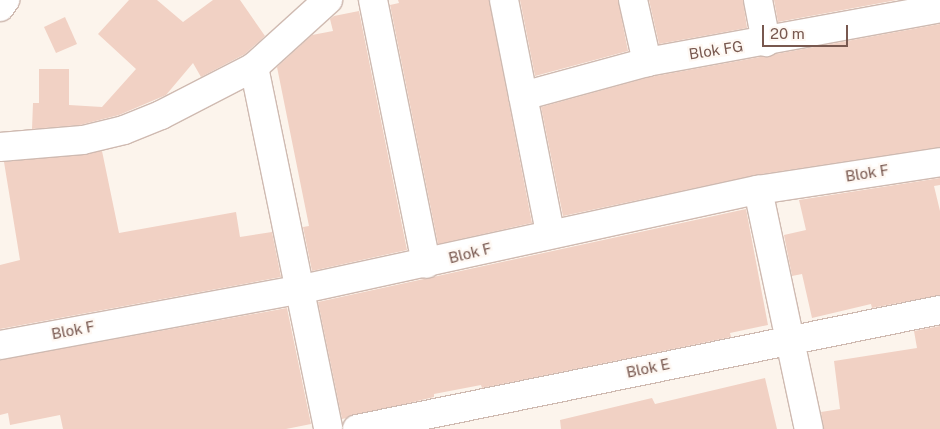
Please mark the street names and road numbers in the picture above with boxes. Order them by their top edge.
street label: Blok FG [688,37,744,63]
street label: Blok F [844,161,890,185]
street label: Blok F [447,239,493,267]
street label: Blok F [50,317,96,343]
street label: Blok E [625,355,671,381]

